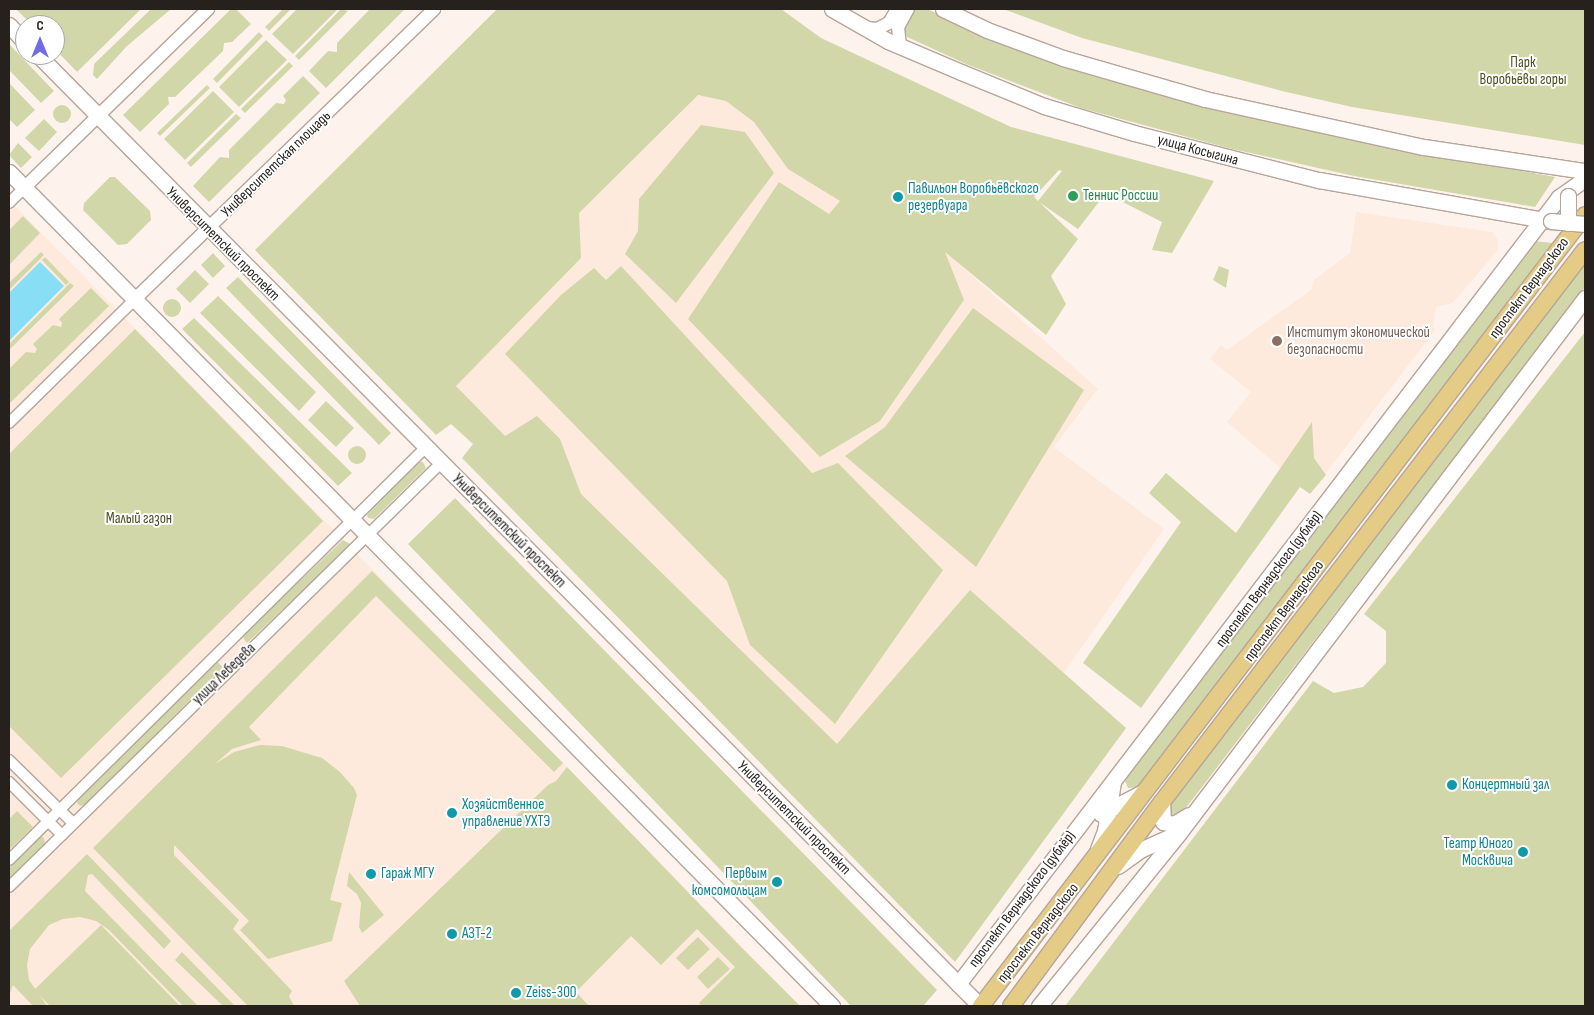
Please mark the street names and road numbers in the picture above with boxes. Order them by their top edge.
street label: Университетская площадь [217,107,335,221]
street label: улица Косыгина [1156,131,1240,169]
street label: Университетский проспект [162,183,284,305]
street label: проспект Вернадского [1485,234,1573,342]
street label: Университетский проспект [448,470,570,592]
street label: проспект Вернадского (дублёр) [1212,507,1326,651]
street label: проспект Вернадского [1240,557,1328,665]
street label: улица Лебедева [189,639,259,709]
street label: Университетский проспект [733,757,855,879]
street label: проспект Вернадского (дублёр) [965,827,1079,971]
street label: проспект Вернадского [993,880,1083,986]

